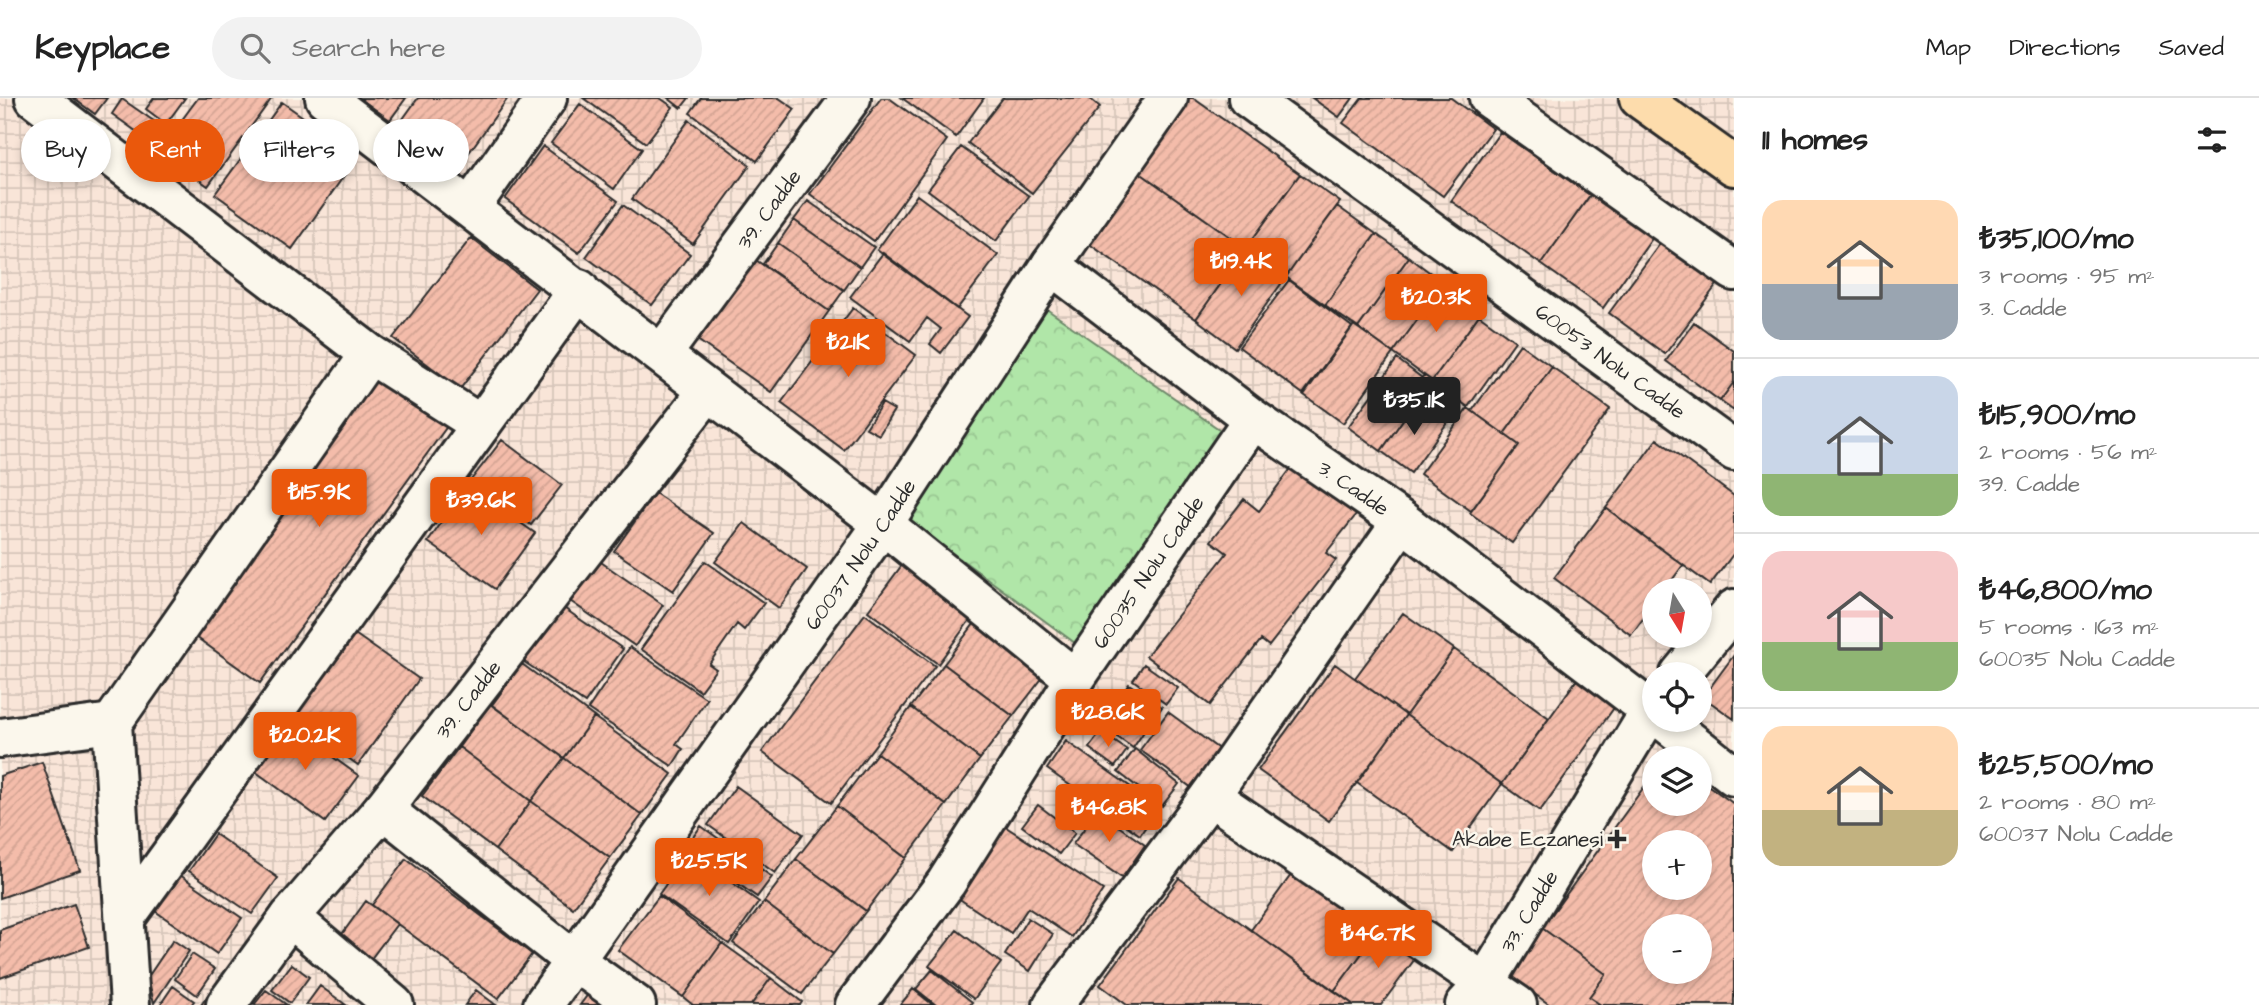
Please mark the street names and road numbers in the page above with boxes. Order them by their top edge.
street label: 39. Cadde [730,163,808,255]
street label: 60053 Nolu Cadde [1529,297,1692,426]
street label: 3. Cadde [1312,453,1395,523]
street label: 60037 Nolu Cadde [798,474,923,636]
street label: 60035 Nolu Cadde [1085,490,1211,654]
street label: 39. Cadde [428,654,508,745]
street label: 33. Cadde [1493,865,1565,958]

